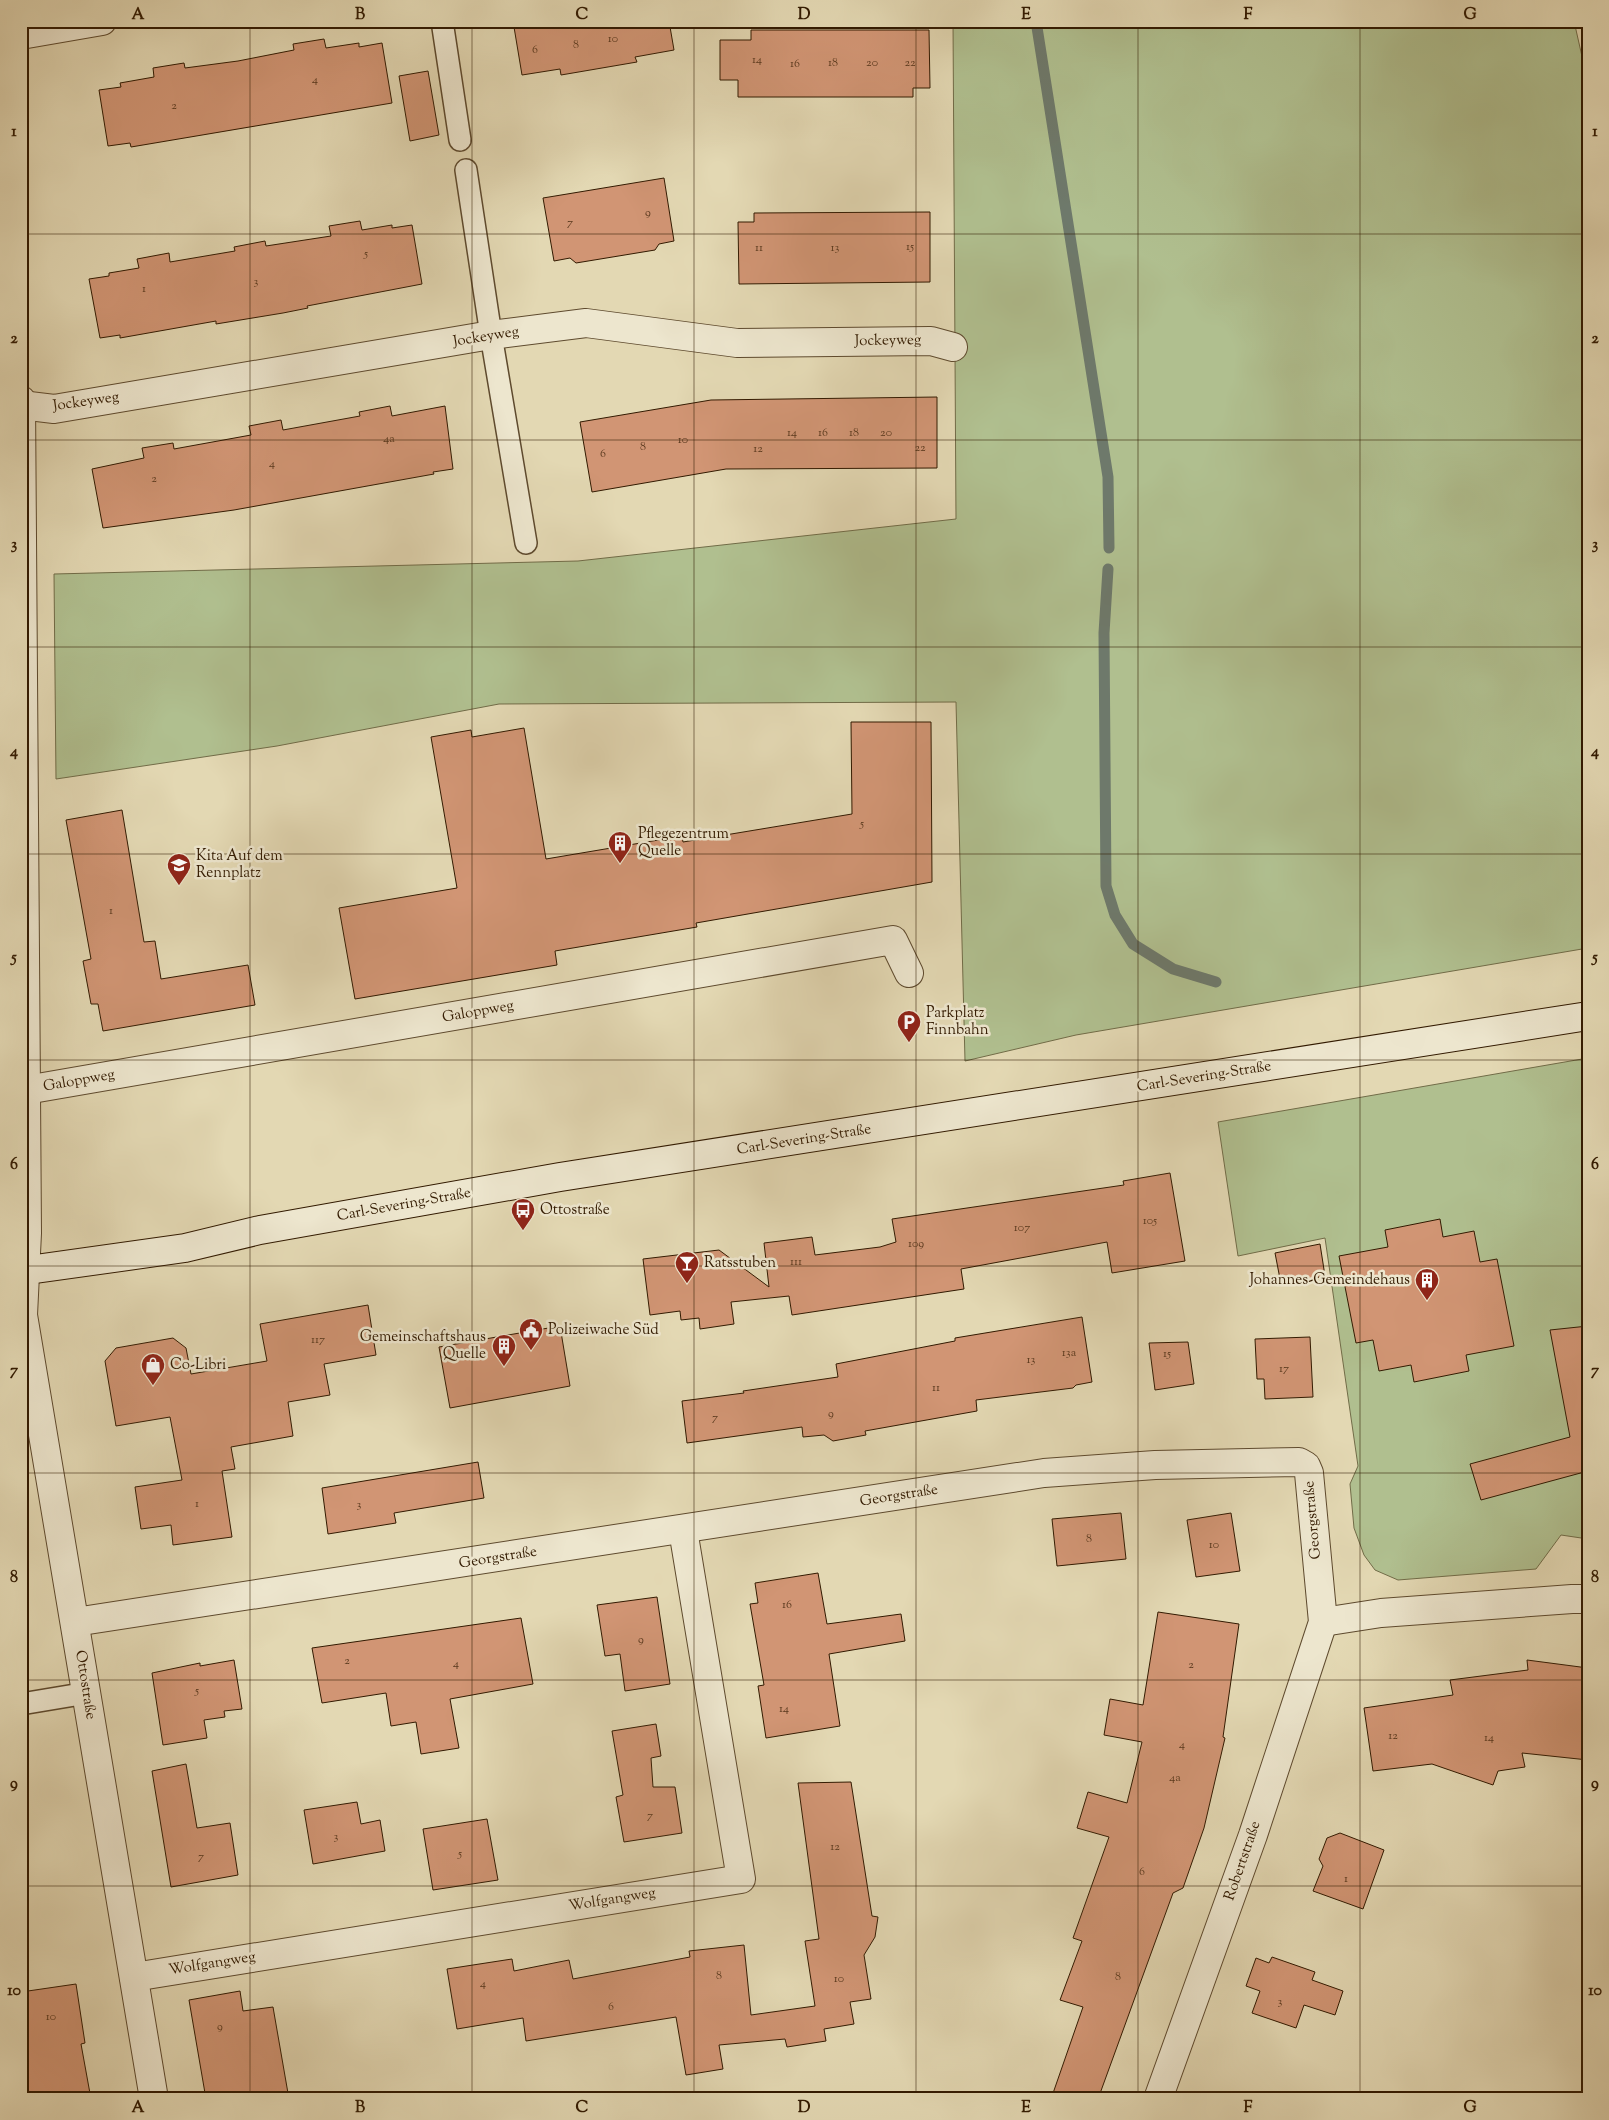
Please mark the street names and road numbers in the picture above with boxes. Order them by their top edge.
street label: Jockeyweg [451,321,520,353]
street label: Jockeyweg [854,330,921,352]
street label: Jockeyweg [51,387,120,417]
street label: Galoppweg [441,995,515,1029]
street label: Carl-Severing-Straße [1135,1056,1273,1098]
street label: Galoppweg [42,1064,116,1098]
street label: Carl-Severing-Straße [735,1119,873,1161]
street label: Carl-Severing-Straße [335,1183,473,1227]
street label: Georgstraße [858,1479,940,1513]
street label: Georgstraße [1299,1480,1327,1560]
street label: Georgstraße [457,1541,539,1575]
street label: Ottostraße [69,1649,101,1721]
street label: Robertstraße [1220,1818,1266,1904]
street label: Wolfgangweg [567,1883,657,1917]
street label: Wolfgangweg [167,1947,257,1981]

